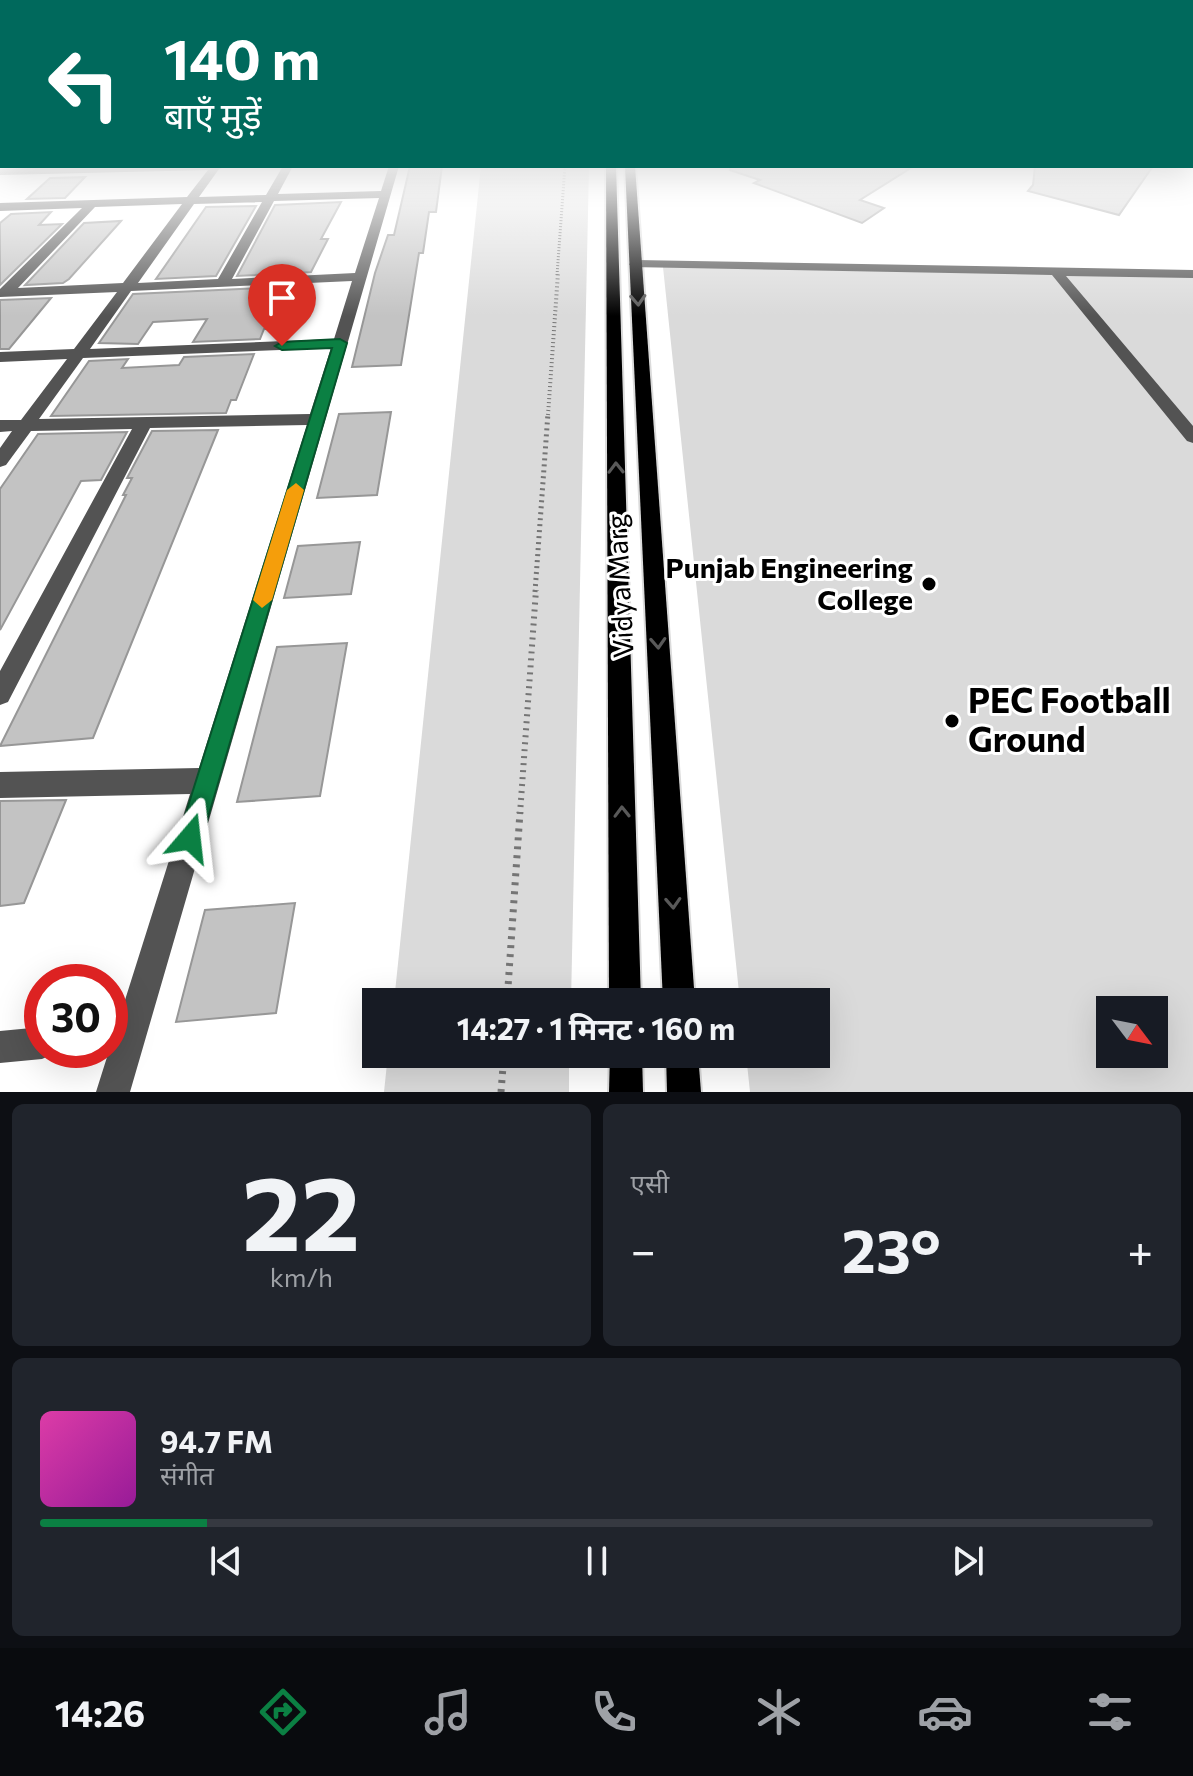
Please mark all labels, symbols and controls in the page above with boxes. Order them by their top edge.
text: 140 m [164,23,320,92]
icon: left [32,32,136,136]
text: बाएँ मुड़ें [164,92,261,136]
pin [248,264,316,346]
icon: arrive [260,276,304,320]
one-way arrow [629,294,646,307]
one-way arrow [608,461,625,474]
street label: Vidya Marg [598,513,640,659]
place label: Punjab Engineering College [666,550,913,616]
marker: Punjab Engineering College [920,575,938,593]
one-way arrow [649,637,666,650]
place label: PEC Football Ground [968,678,1171,759]
marker: PEC Football Ground [943,712,961,730]
position arrow [148,796,232,880]
one-way arrow [613,805,631,818]
one-way arrow [664,897,681,910]
speed limit sign: 30 [24,964,128,1068]
north arrow [1096,996,1168,1068]
map controls [1096,996,1168,1068]
text: 14:27 · 1 मिनट · 160 m [457,1009,735,1046]
text: 22 [242,1145,360,1272]
text: एसी [631,1167,669,1198]
text: 23° [842,1212,941,1285]
text: − [631,1222,656,1276]
text: + [1127,1222,1153,1276]
text: km/h [270,1261,333,1292]
text: 94.7 FM [160,1422,273,1459]
text: संगीत [160,1459,214,1490]
icon: previous [204,1539,248,1583]
icon: pause [575,1539,619,1583]
icon: next [946,1539,990,1583]
icon: directions [255,1684,311,1740]
icon: music [420,1684,476,1740]
icon: phone [586,1684,642,1740]
icon: climate [751,1684,807,1740]
icon: car [917,1684,973,1740]
icon: filters [1082,1684,1138,1740]
text: 14:26 [55,1690,145,1734]

